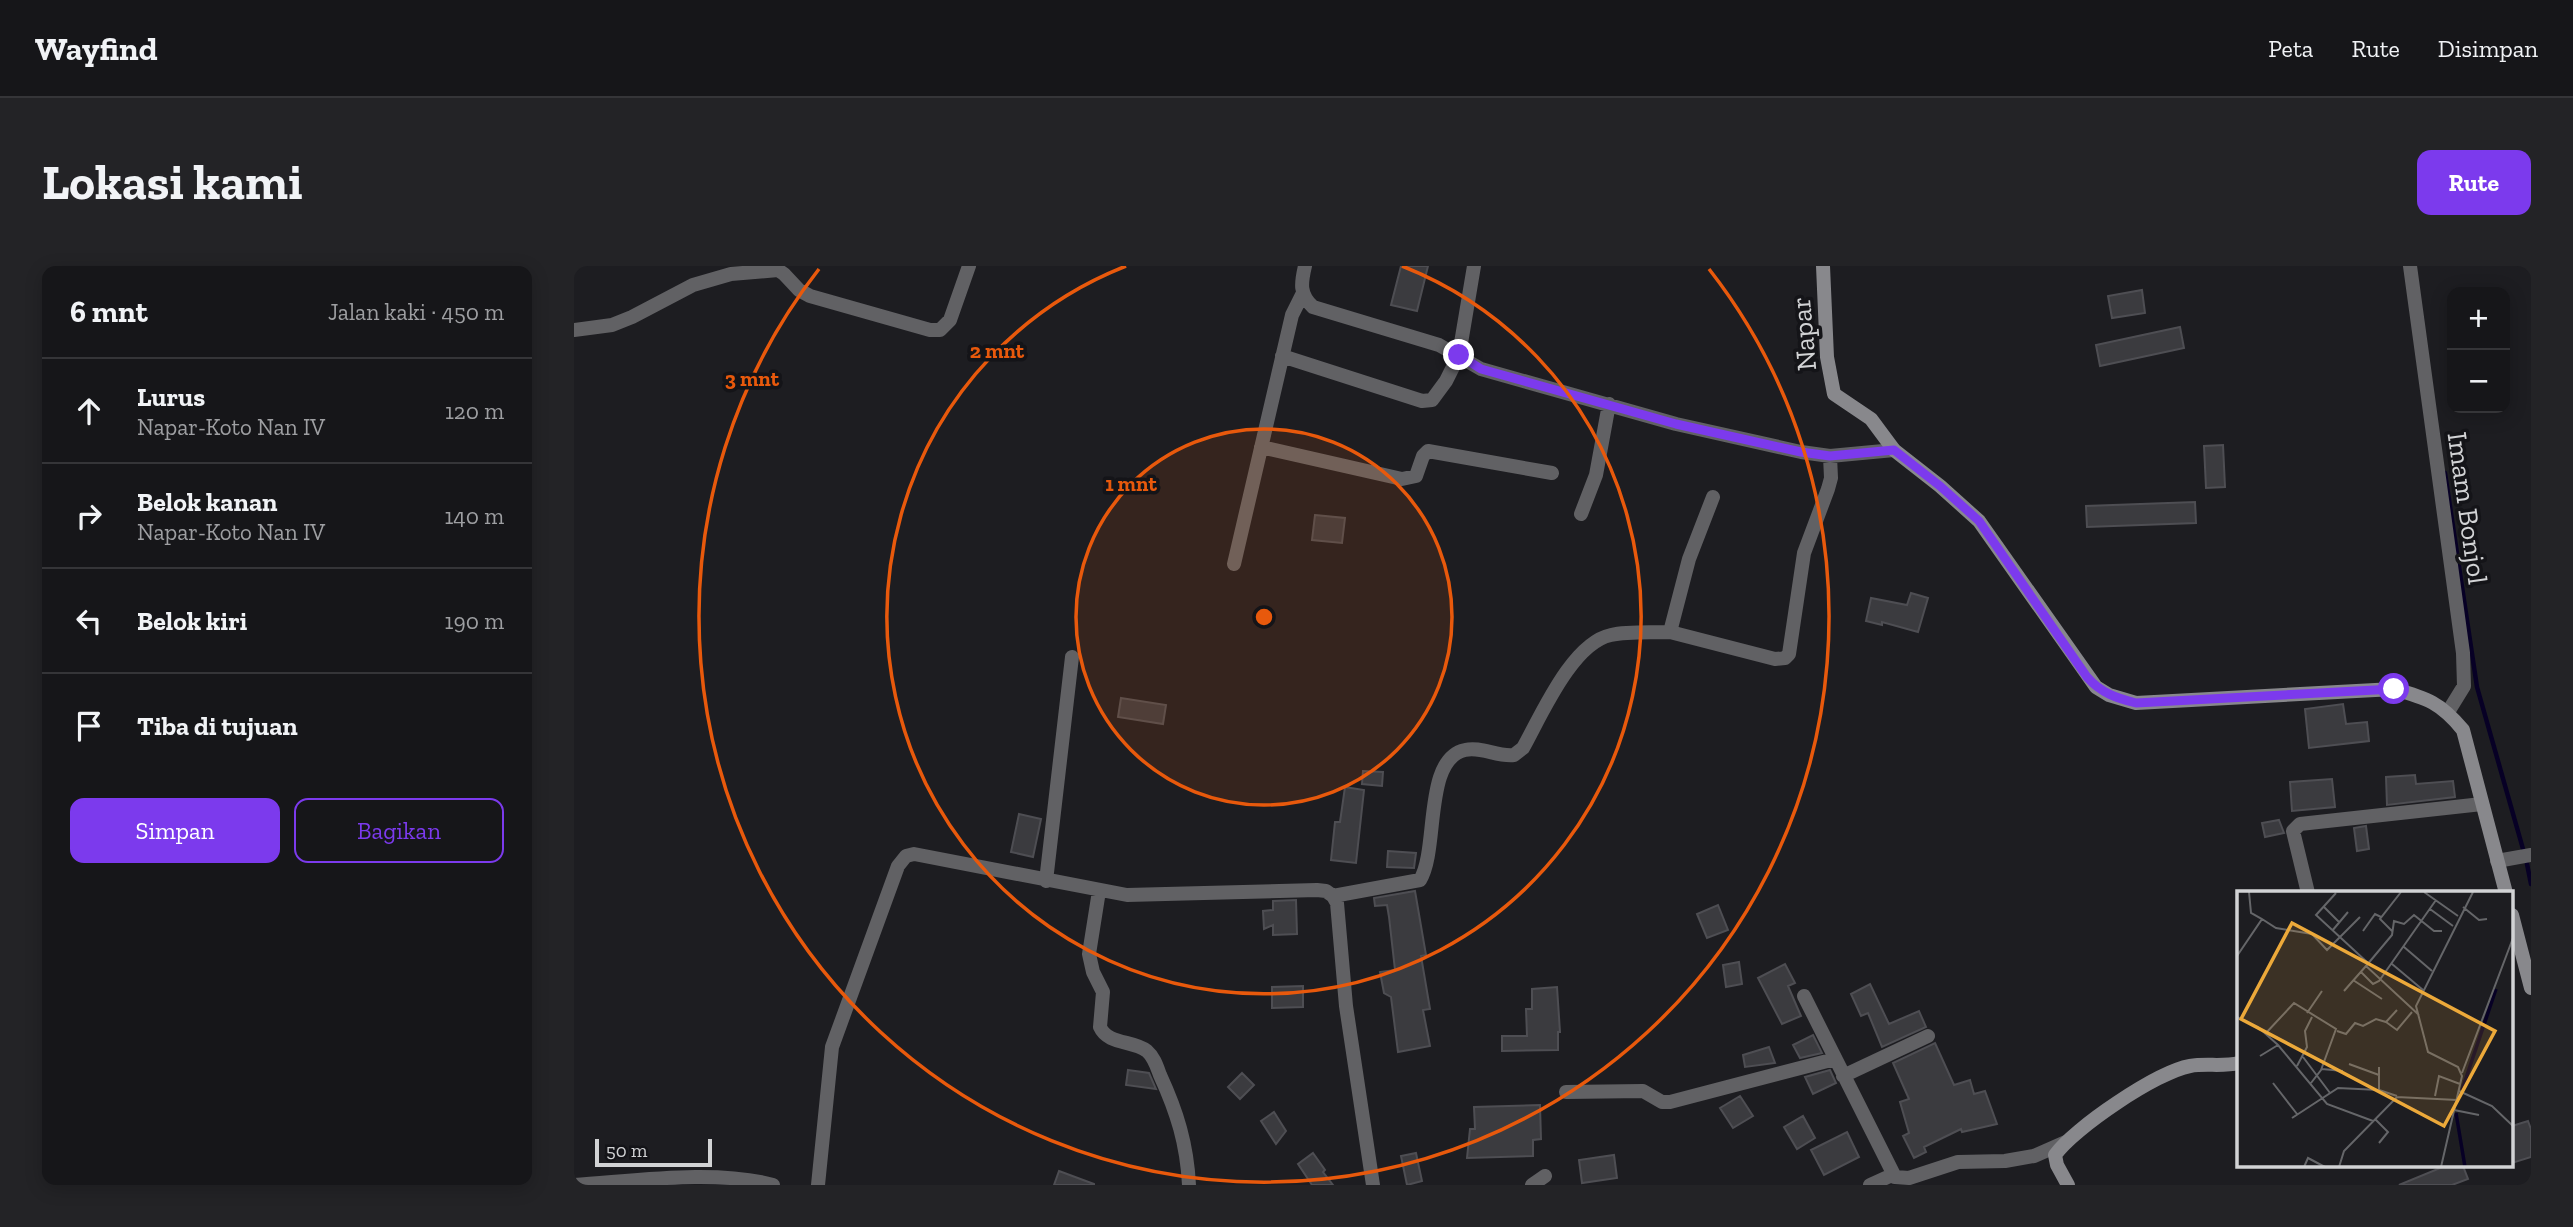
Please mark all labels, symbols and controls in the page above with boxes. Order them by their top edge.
text: Wayfind [35,29,158,68]
text: Peta [2268,34,2313,63]
text: Rute [2351,34,2400,63]
text: Disimpan [2438,34,2538,63]
button: Rute [2417,150,2531,215]
text: Lokasi kami [42,153,303,212]
map controls [2447,287,2510,413]
button: + [2447,287,2510,350]
text: 6 mnt [70,294,148,330]
street label: Napar [1784,296,1823,372]
text: Jalan kaki · 450 m [328,298,504,326]
text: 2 mnt [970,338,1025,363]
route end [1443,339,1474,370]
button: − [2447,350,2510,413]
text: 3 mnt [725,366,780,391]
text: Lurus [137,381,205,413]
icon: ahead [70,392,108,430]
text: 120 m [445,397,504,425]
text: Napar-Koto Nan IV [137,413,325,441]
street label: Imam Bonjol [2440,430,2495,586]
text: 1 mnt [1105,471,1157,496]
text: Belok kanan [137,486,278,518]
icon: right [70,497,108,535]
text: 140 m [444,502,504,530]
text: Napar-Koto Nan IV [137,518,325,546]
icon: left [70,602,108,640]
text: Belok kiri [137,605,247,637]
centre of rings [1252,605,1276,629]
text: 190 m [445,607,504,635]
route start [2378,673,2409,704]
icon: arrive [70,707,108,745]
text: Tiba di tujuan [137,710,298,742]
button: Simpan [70,798,280,863]
button: Bagikan [294,798,504,863]
inset map [2237,891,2514,1168]
scale bar [595,1136,712,1168]
text: 50 m [606,1139,647,1162]

